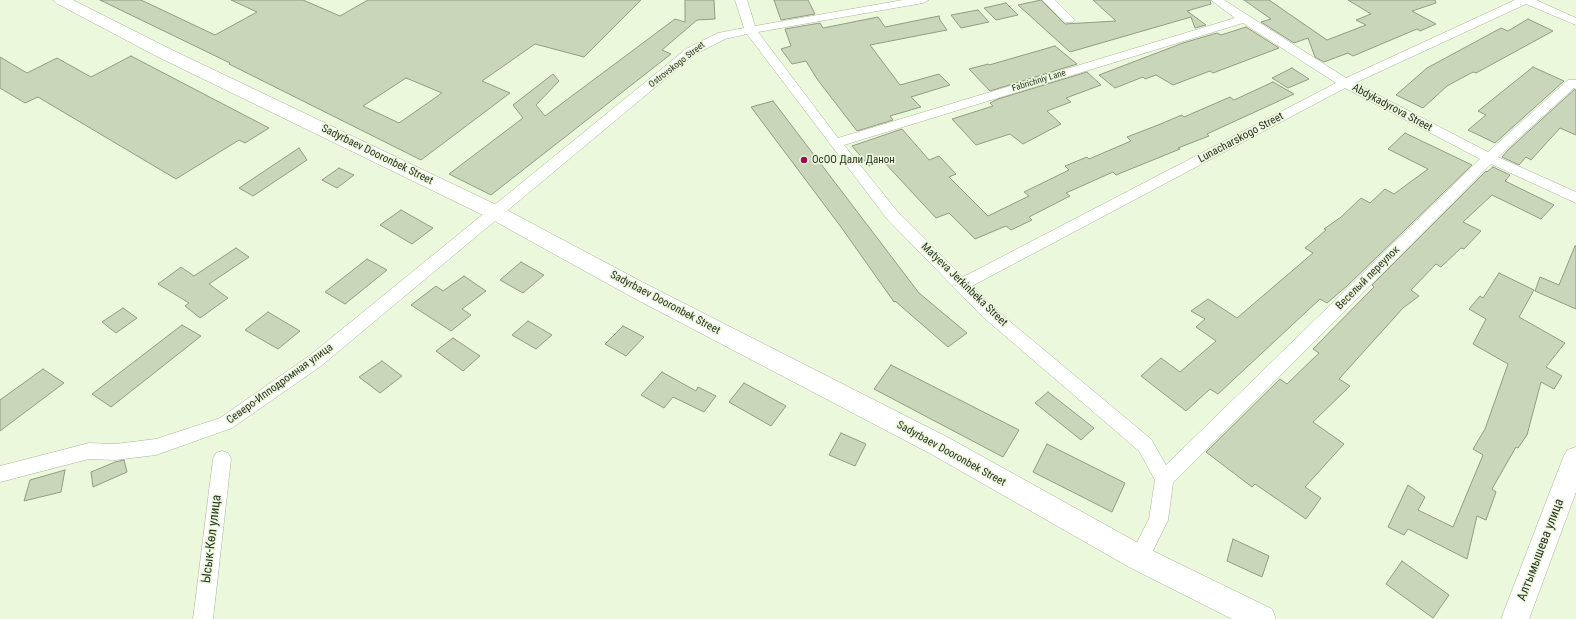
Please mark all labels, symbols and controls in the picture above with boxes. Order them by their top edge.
street label: Ostrovskogo Street [647,40,707,90]
street label: Fabrichniy Lane [1011,68,1067,94]
street label: Abdykadyrova Street [1350,81,1434,135]
street label: Lunacharskogo Street [1196,110,1286,166]
street label: Sadyrbaev Dooronbek Street [319,122,435,188]
place label: ОсОО Дали Данон [812,153,895,167]
marker: ОсОО Дали Данон [799,155,809,165]
street label: Matyeva Jerkinbeka Street [918,240,1010,330]
street label: Веселый переулок [1333,243,1403,313]
street label: Sadyrbaev Dooronbek Street [608,268,722,338]
street label: Северо-Ипподромная улица [224,341,336,427]
street label: Sadyrbaev Dooronbek Street [894,419,1008,489]
street label: Ысык-Көл улица [199,494,225,584]
street label: Алтымышева улица [1514,497,1568,603]

